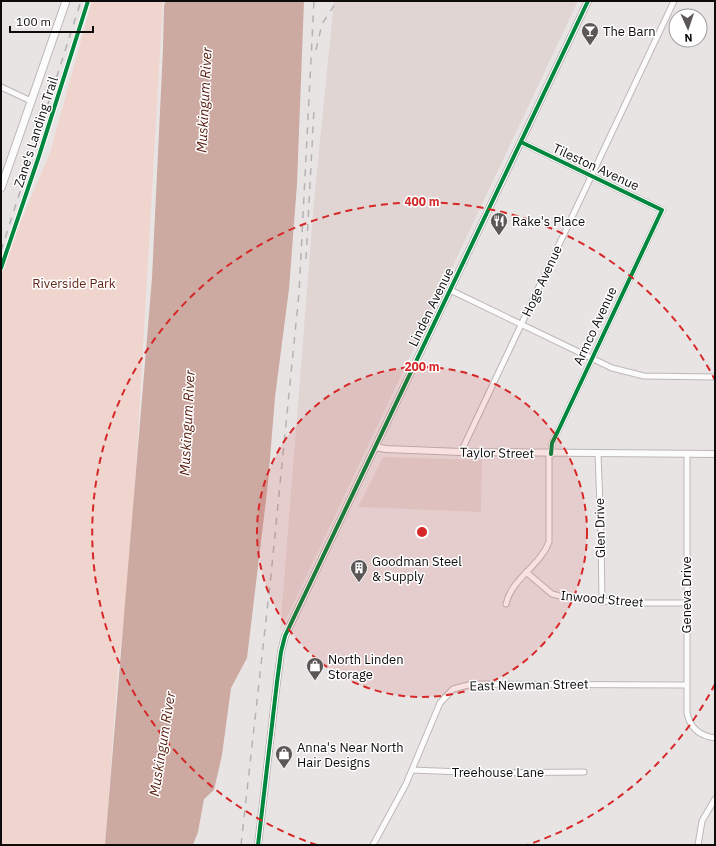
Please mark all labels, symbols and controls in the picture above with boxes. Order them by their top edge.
scale bar [10,8,93,34]
north arrow [668,8,708,48]
text: 100 m [16,14,51,29]
bar icon: The Barn [580,21,600,46]
place label: The Barn [603,23,656,40]
text: N [684,31,693,45]
water label: Muskingum River [192,46,216,153]
street label: Zane's Landing Trail [10,74,62,190]
street label: Tileston Avenue [550,140,642,194]
text: 400 m [404,194,440,209]
restaurant icon: Rake's Place [489,211,509,236]
place label: Rake's Place [512,213,585,230]
street label: Hoge Avenue [518,243,566,319]
street label: Linden Avenue [405,265,457,349]
park label: Riverside Park [32,275,116,292]
street label: Armco Avenue [569,284,621,368]
text: 200 m [404,359,440,374]
water label: Muskingum River [175,369,199,476]
street label: Taylor Street [460,444,534,462]
street label: Glen Drive [591,498,609,558]
centre of rings [415,525,429,539]
place label: Goodman Steel & Supply [372,553,462,585]
street label: Geneva Drive [678,556,695,634]
building icon: Goodman Steel & Supply [349,558,369,583]
street label: Inwood Street [560,587,644,611]
place label: North Linden Storage [328,651,404,683]
shop icon: North Linden Storage [305,656,325,681]
street label: East Newman Street [469,675,589,695]
water label: Muskingum River [145,689,179,798]
place label: Anna's Near North Hair Designs [297,739,404,771]
shop icon: Anna's Near North Hair Designs [274,744,294,769]
street label: Treehouse Lane [452,764,544,781]

